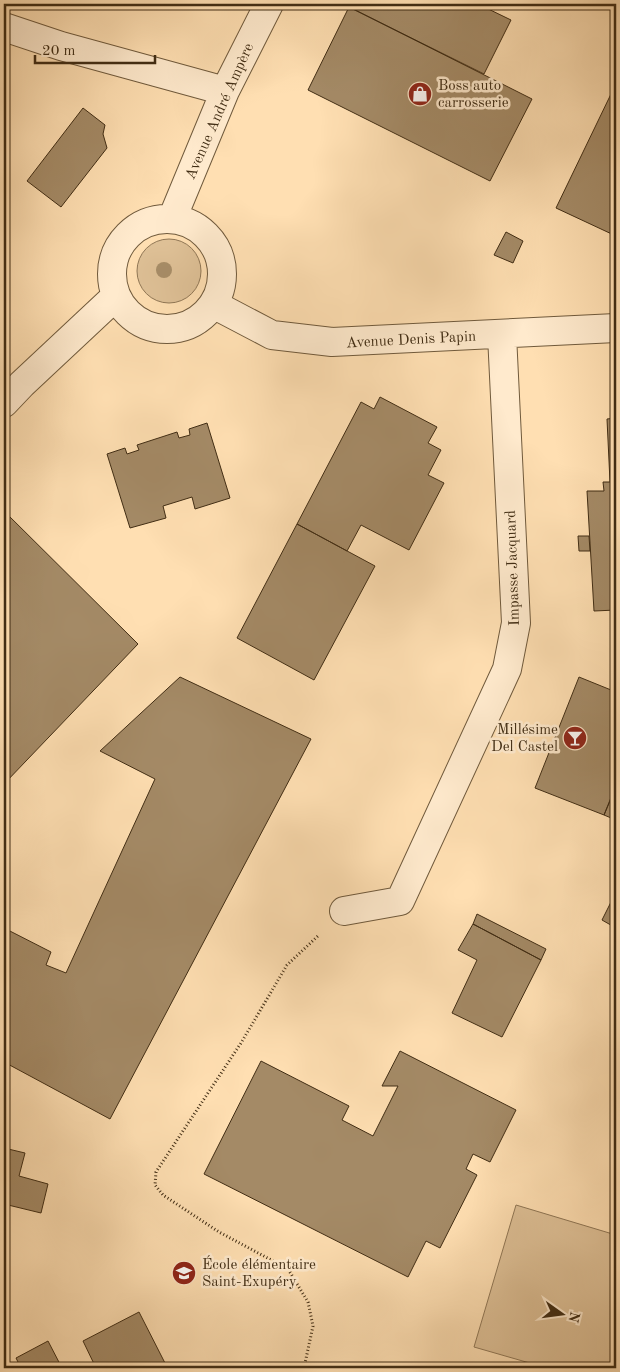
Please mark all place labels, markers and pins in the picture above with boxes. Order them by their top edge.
place label: Boss auto carrosserie [438,79,509,111]
shop icon: Boss auto carrosserie [407,81,433,107]
place label: Millésime Del Castel [491,723,558,755]
bar icon: Millésime Del Castel [562,725,588,751]
place label: École élémentaire Saint-Exupéry [202,1255,316,1290]
school or university icon: École élémentaire Saint-Exupéry [171,1260,197,1286]

